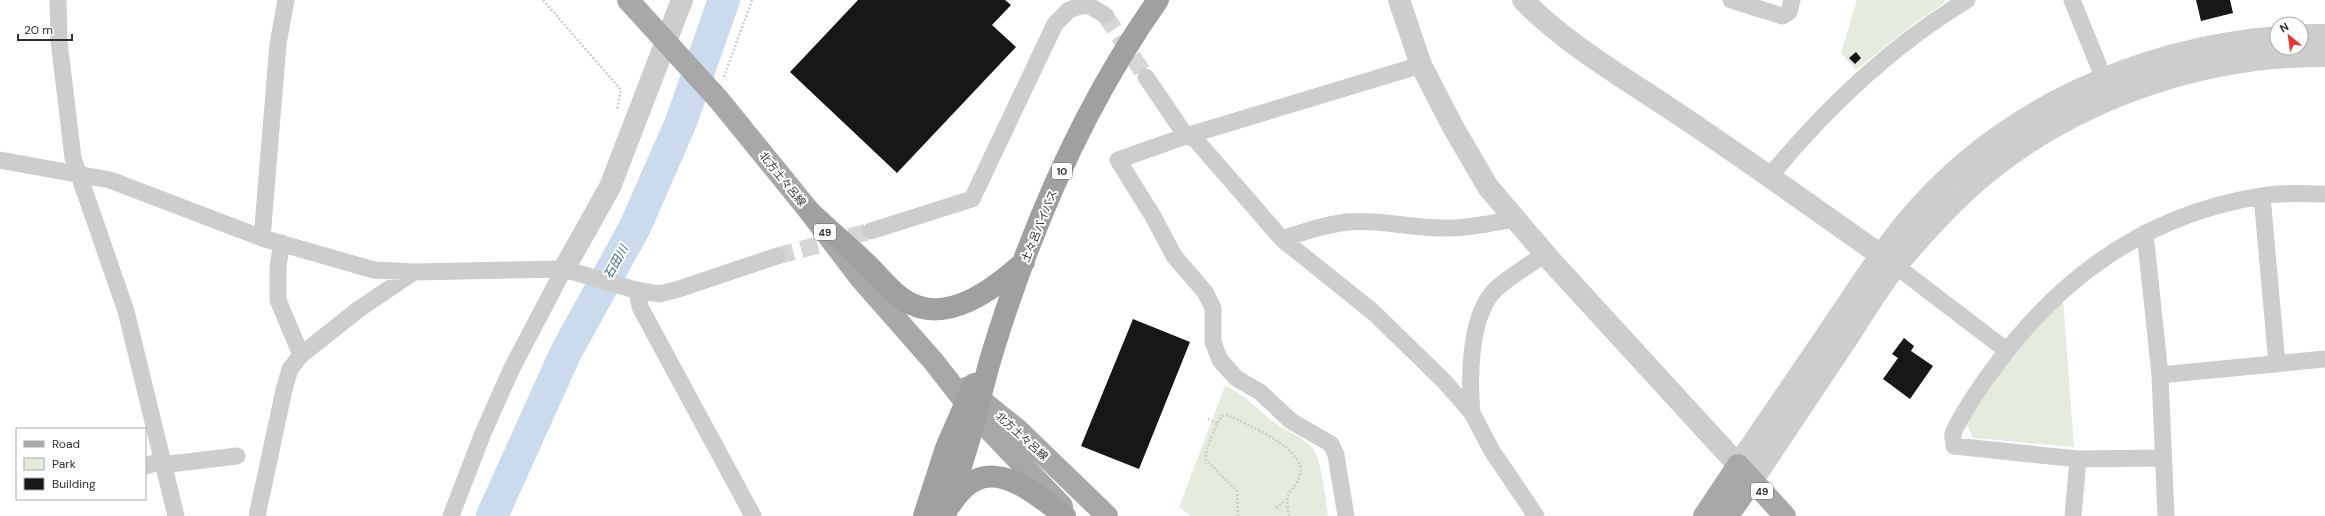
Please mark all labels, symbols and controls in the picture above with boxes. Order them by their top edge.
scale bar [18,16,72,42]
north arrow [2269,16,2309,56]
text: N [2277,19,2291,35]
text: 20 m [24,22,53,38]
street label: 北方土々呂線 [757,149,809,209]
road number: 10 [1052,163,1072,179]
street label: 土々呂バイパス [1018,188,1060,264]
road number: 49 [814,224,836,240]
water label: 石田川 [600,241,633,282]
street label: 北方土々呂線 [993,409,1051,463]
legend [16,428,146,500]
text: Road [52,436,80,452]
text: Park [52,456,76,472]
text: Building [52,476,96,492]
road number: 49 [1751,483,1773,499]

